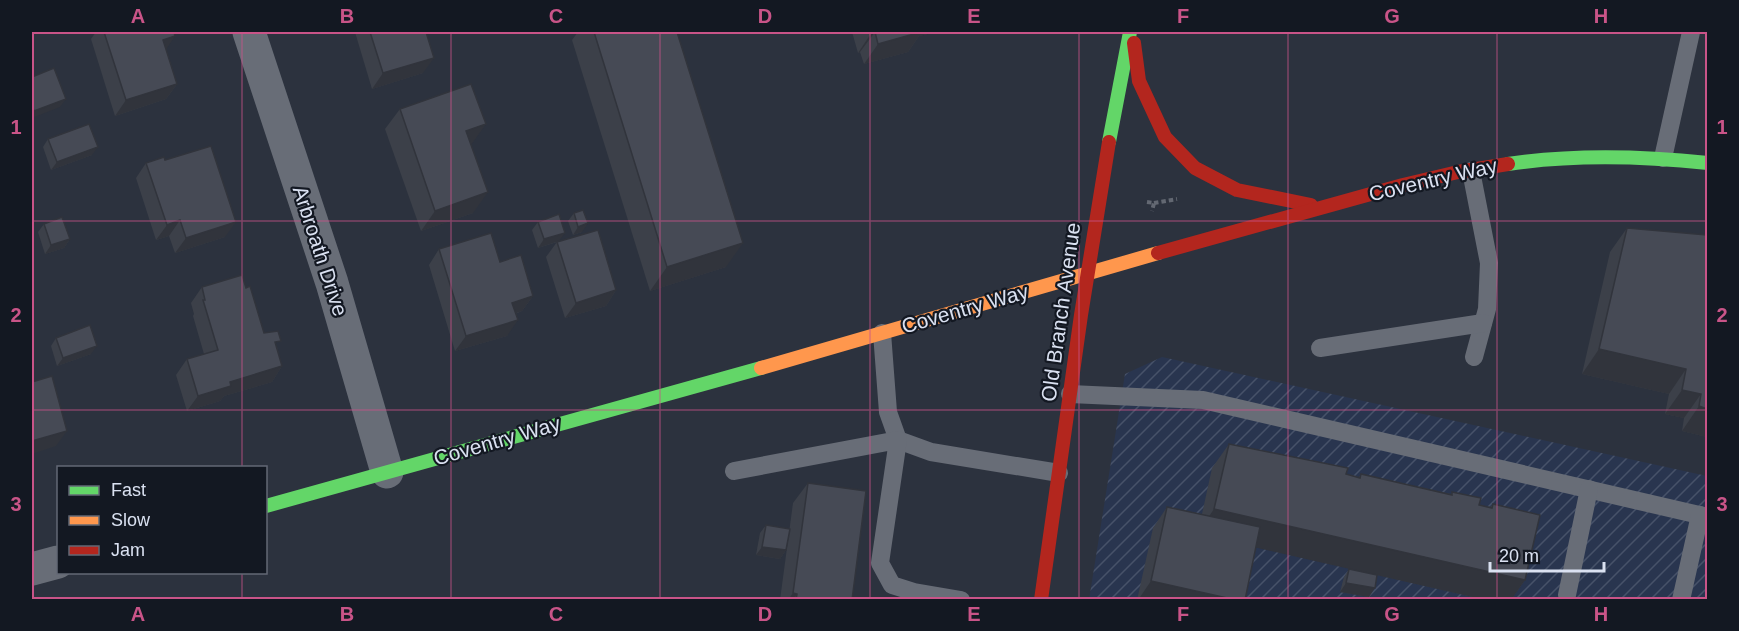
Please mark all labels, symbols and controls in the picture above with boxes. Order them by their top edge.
text: A [131,5,145,27]
text: B [340,5,354,27]
text: C [549,5,563,27]
text: D [758,5,772,27]
text: E [967,5,981,27]
text: F [1177,5,1189,27]
text: G [1384,5,1400,27]
text: H [1594,5,1608,27]
text: 1 [10,116,22,138]
text: 1 [1716,116,1728,138]
street label: Coventry Way [1366,153,1500,205]
street label: Arbroath Drive [289,183,352,319]
street label: Old Branch Avenue [1037,221,1084,403]
street label: Coventry Way [899,279,1032,338]
text: 2 [10,304,22,326]
text: 2 [1716,304,1728,326]
street label: Coventry Way [431,411,564,470]
legend [57,466,267,574]
text: Fast [111,480,146,500]
text: 3 [10,493,22,515]
text: 3 [1716,493,1728,515]
text: Slow [111,510,151,530]
scale bar [1490,535,1604,573]
text: Jam [111,540,145,560]
text: 20 m [1499,546,1539,566]
text: A [131,603,145,625]
text: B [340,603,354,625]
text: C [549,603,563,625]
text: D [758,603,772,625]
text: E [967,603,981,625]
text: F [1177,603,1189,625]
text: G [1384,603,1400,625]
text: H [1594,603,1608,625]

